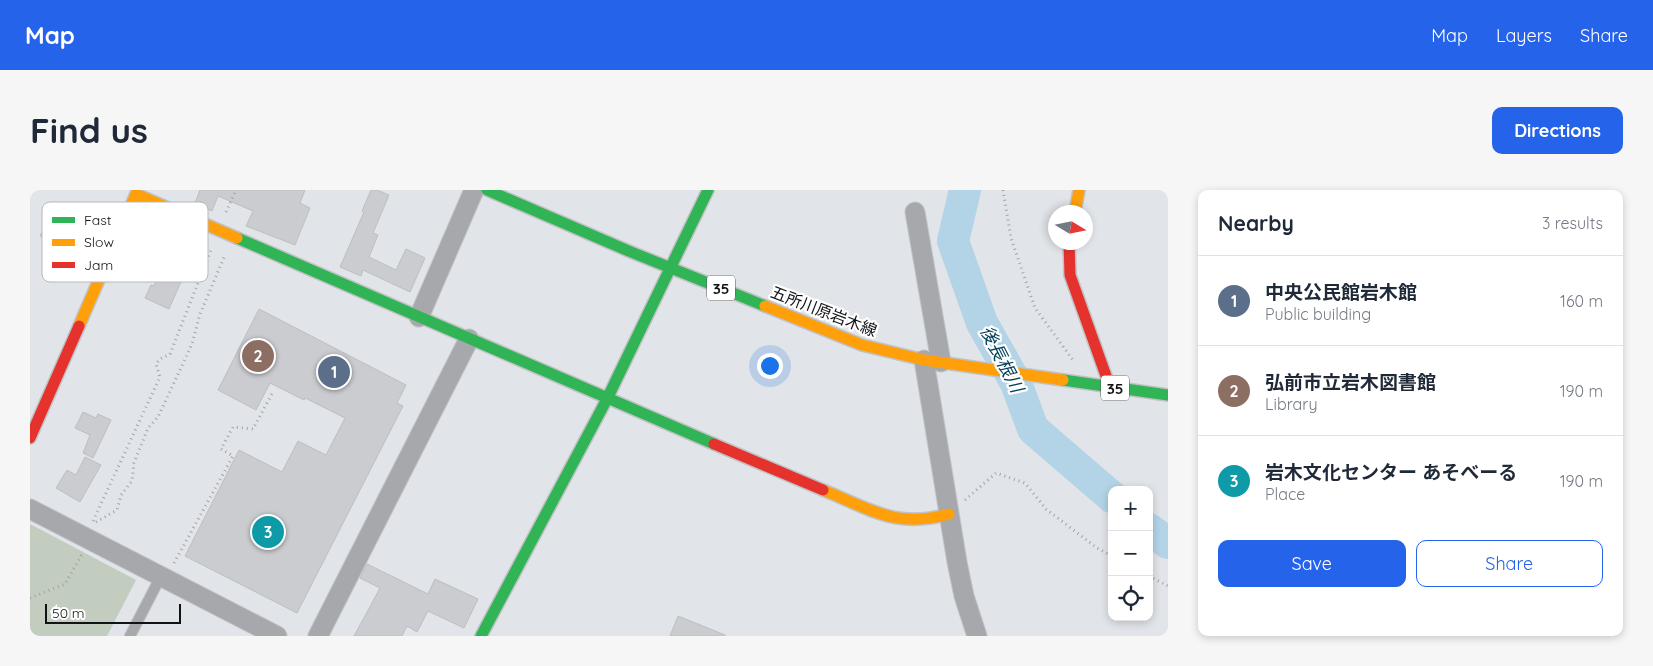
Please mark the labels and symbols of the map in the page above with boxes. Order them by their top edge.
legend [42,202,208,282]
north arrow [1048,205,1093,250]
text: Fast [84,211,112,229]
text: Slow [84,233,114,251]
text: Jam [84,256,113,274]
road number: 35 [707,276,735,300]
street label: 五所川原岩木線 [768,282,880,340]
water label: 後長根川 [975,322,1029,398]
pin: 2 [242,337,274,375]
pin: 1 [318,353,350,391]
your location [757,353,783,379]
road number: 35 [1101,376,1129,400]
pin: 3 [252,513,284,551]
scale bar [45,601,181,624]

